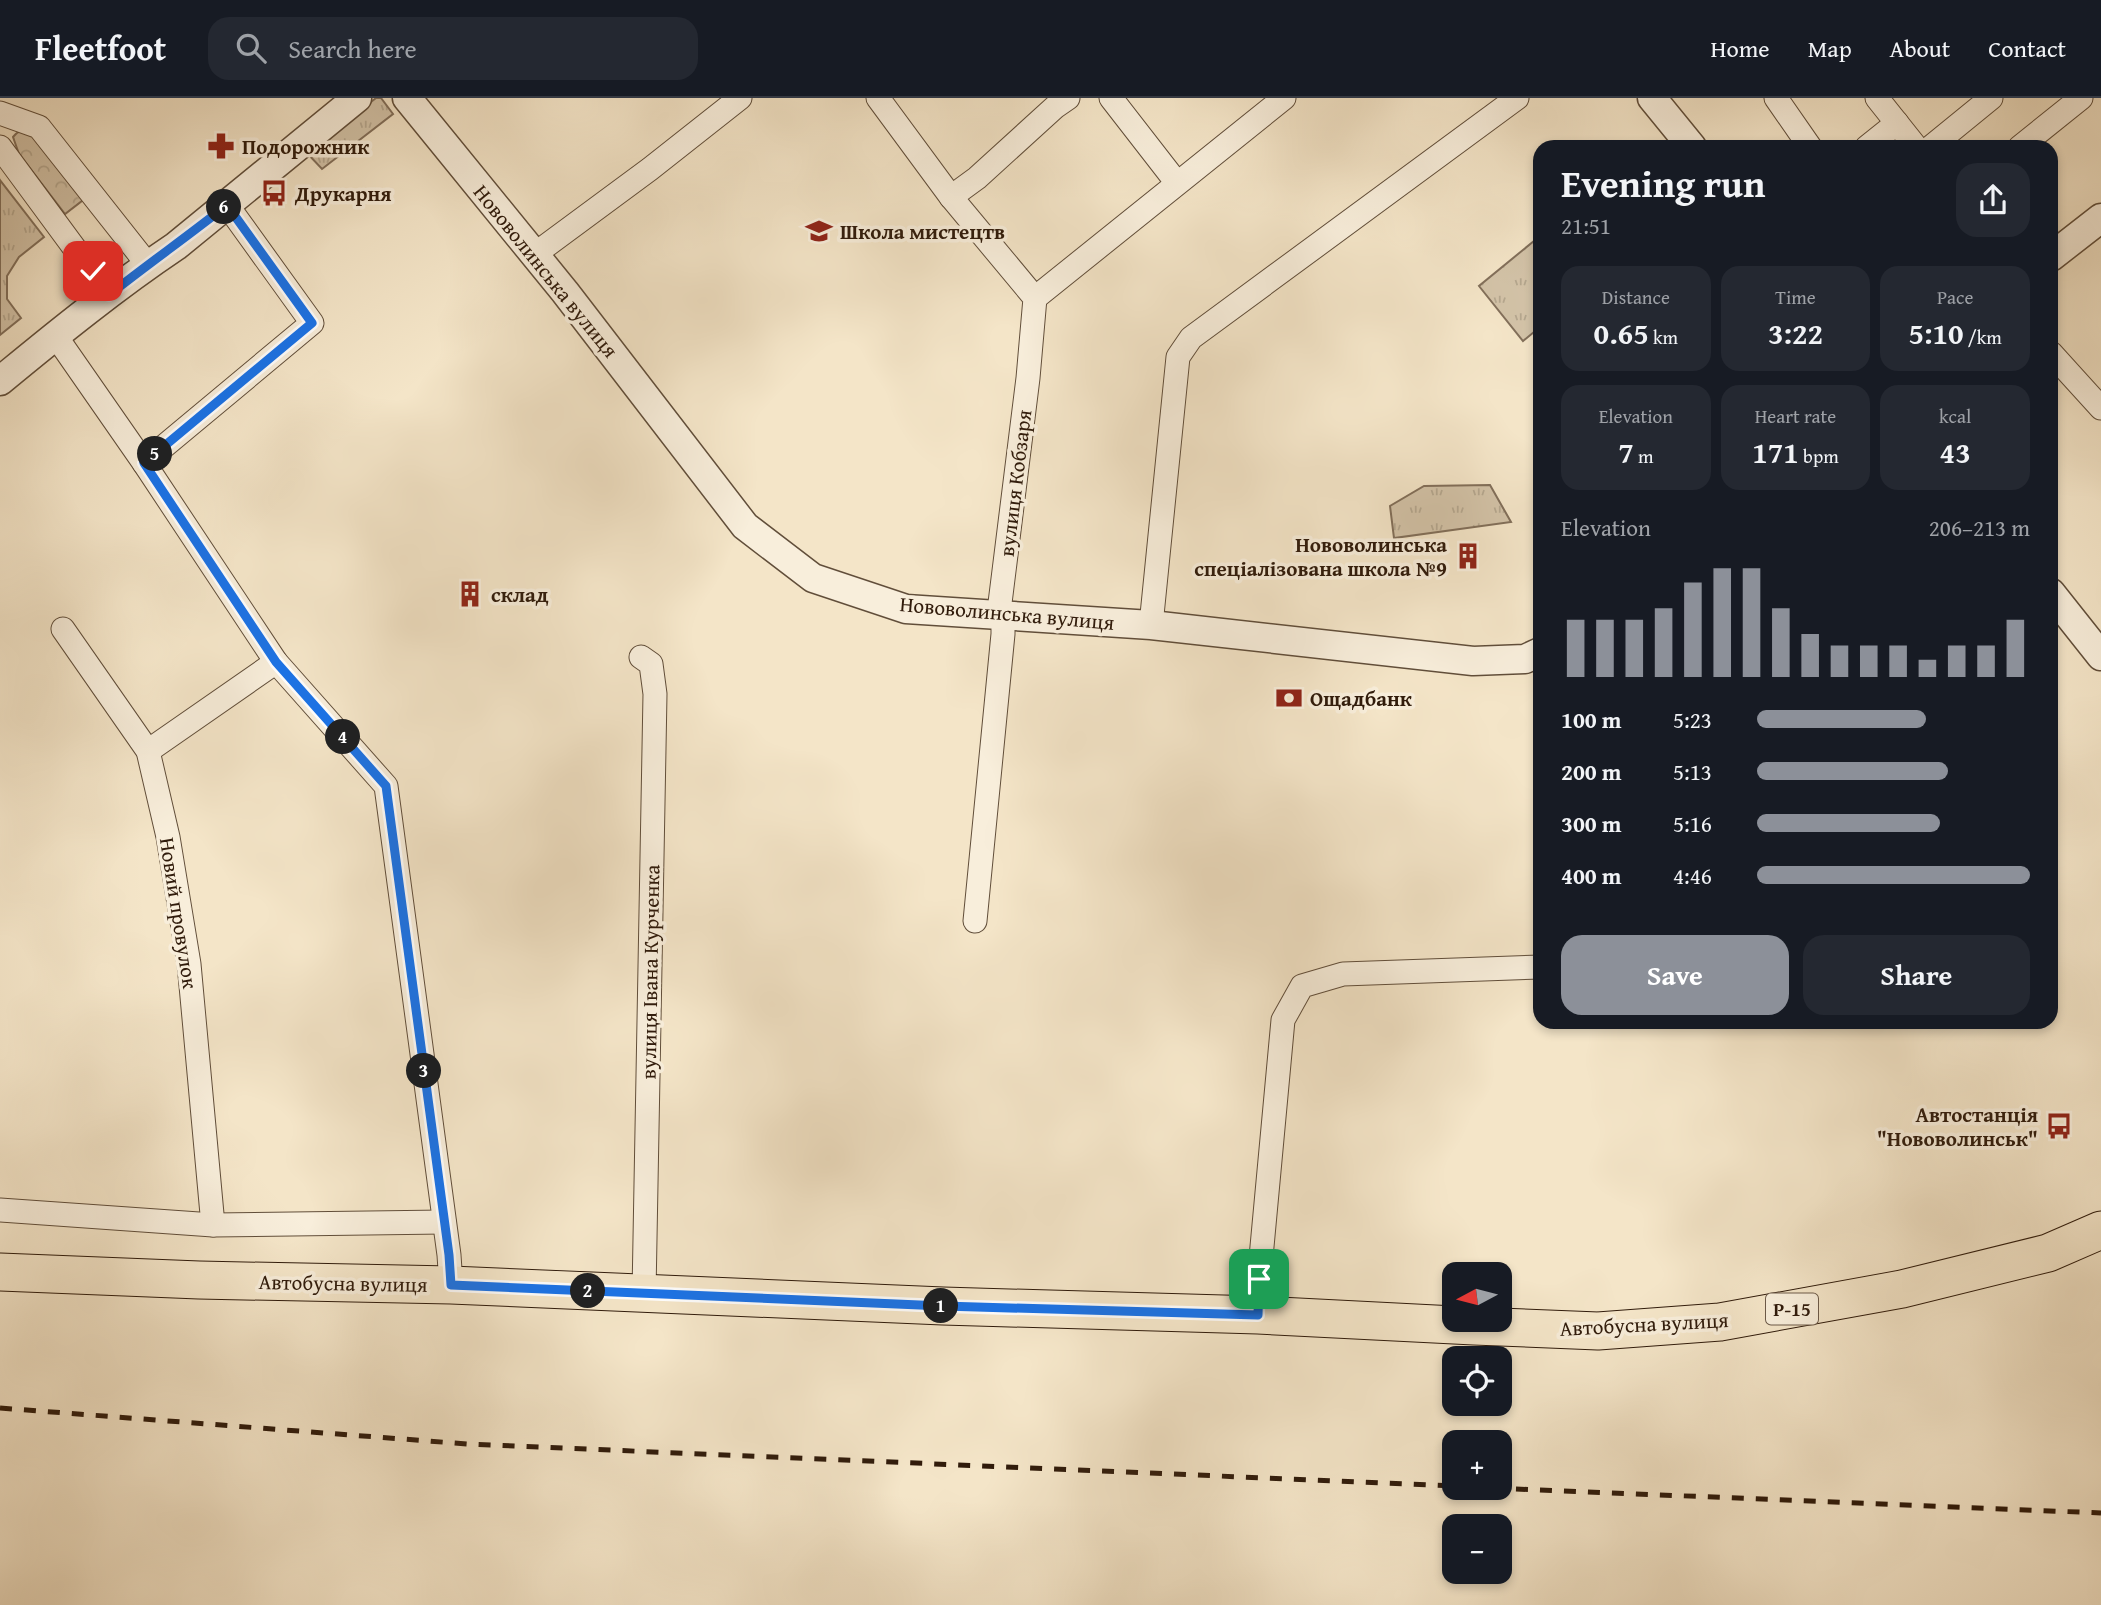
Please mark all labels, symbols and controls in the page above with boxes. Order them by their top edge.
search box [208,17,698,80]
text: Fleetfoot [35,24,166,72]
icon: search [232,29,270,67]
text: Search here [288,29,417,68]
text: Home [1711,31,1770,66]
text: Map [1808,31,1852,66]
text: About [1890,31,1950,66]
text: Contact [1988,31,2066,66]
pharmacy icon: Подорожник [206,131,236,161]
place label: Подорожник [242,131,370,162]
text: Evening run [1561,155,1765,211]
button: share [1956,163,2030,237]
bus stop icon: Друкарня [259,178,289,208]
place label: Друкарня [294,178,392,209]
street label: Нововолинська вулиця [466,178,626,365]
pin: 6 [206,190,242,224]
text: 6 [219,192,228,220]
text: 21:51 [1561,209,1611,242]
school or university icon: Школа мистецтв [804,216,834,246]
place label: Школа мистецтв [840,216,1005,247]
pin [63,241,123,301]
icon: check [74,252,112,290]
text: Distance [1602,283,1670,311]
text: Time [1775,283,1816,311]
text: Pace [1937,283,1973,311]
text: 0.65 [1594,311,1649,355]
text: 3:22 [1768,311,1823,355]
text: 5:10 [1908,311,1964,355]
text: km [1649,323,1678,351]
text: /km [1964,323,2002,351]
text: Elevation [1599,402,1673,430]
text: Heart rate [1755,402,1836,430]
text: kcal [1939,402,1971,430]
street label: вулиця Кобзаря [991,407,1039,558]
text: 7 [1618,430,1634,474]
text: 171 [1752,430,1799,474]
text: 43 [1940,430,1971,474]
pin: 5 [138,436,172,472]
text: 5 [150,439,159,467]
text: m [1634,442,1653,470]
text: bpm [1799,442,1839,470]
text: Elevation [1561,511,1651,544]
text: 206–213 m [1929,511,2030,544]
place label: Нововолинська спеціалізована школа №9 [1194,529,1447,584]
building icon: Нововолинська спеціалізована школа №9 [1453,541,1483,571]
building icon: склад [455,579,485,609]
place label: склад [491,579,549,610]
street label: Нововолинська вулиця [898,588,1116,638]
bank icon: Ощадбанк [1274,683,1304,713]
place label: Ощадбанк [1310,683,1413,714]
text: 100 m [1561,703,1622,736]
text: 5:23 [1673,703,1712,736]
pin: 4 [326,720,360,754]
text: 4 [338,722,347,750]
text: 200 m [1561,755,1622,788]
text: 5:13 [1673,755,1712,788]
text: 300 m [1561,807,1622,840]
text: 5:16 [1673,807,1712,840]
street label: Новий провулок [152,835,206,991]
text: 400 m [1561,859,1622,892]
text: 4:46 [1673,859,1712,892]
street label: вулиця Івана Курченка [633,864,667,1080]
button: Save [1561,935,1789,1015]
button: Share [1803,935,2030,1015]
pin: 3 [406,1054,442,1088]
text: 3 [419,1056,428,1084]
place label: Автостанція "Нововолинськ" [1877,1099,2038,1154]
bus stop icon: Автостанція "Нововолинськ" [2044,1111,2074,1141]
pin [1229,1249,1289,1309]
icon: arrive [1240,1260,1278,1298]
north arrow [1442,1262,1512,1332]
map controls [1442,1262,1512,1584]
street label: Автобусна вулиця [258,1266,428,1300]
pin: 2 [570,1274,606,1308]
text: 2 [583,1276,592,1304]
pin: 1 [923,1288,958,1324]
text: 1 [936,1291,945,1319]
road number: Р-15 [1766,1294,1818,1324]
street label: Автобусна вулиця [1559,1304,1730,1344]
button: locate [1442,1346,1512,1416]
button: + [1442,1430,1512,1500]
button: − [1442,1514,1512,1584]

